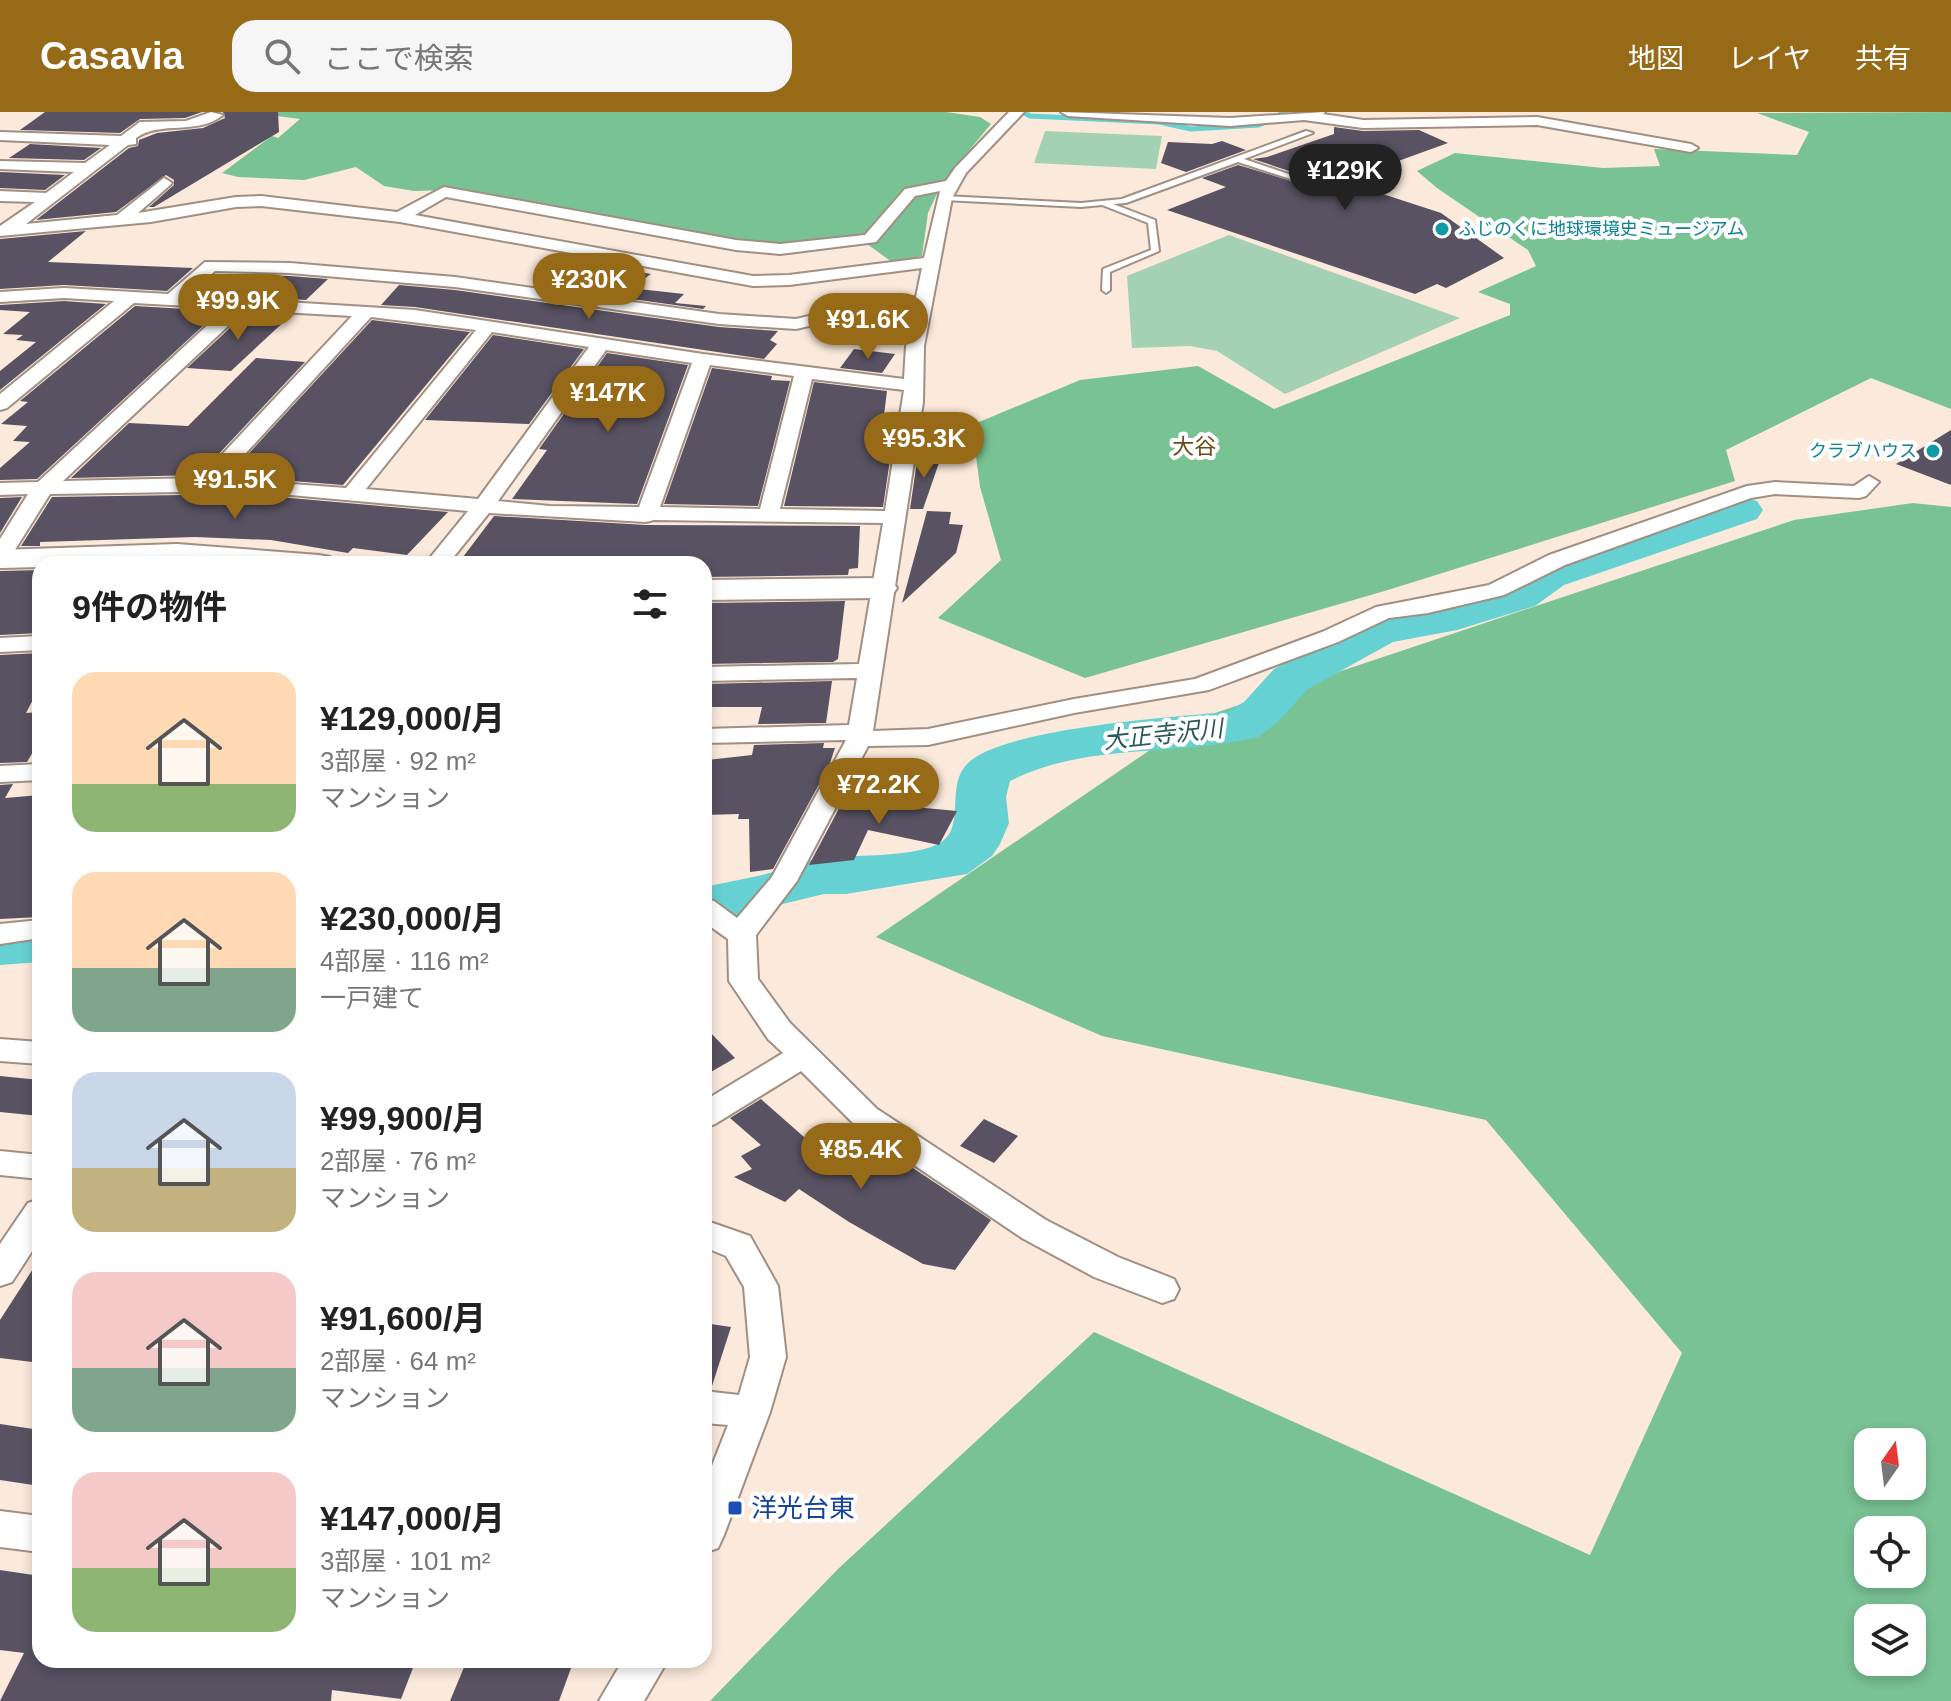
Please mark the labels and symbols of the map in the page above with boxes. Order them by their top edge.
pin: ¥129K [1289,144,1401,212]
place label: ふじのくに地球環境史ミュージアム [1458,219,1744,239]
marker: ふじのくに地球環境史ミュージアム [1433,220,1451,238]
pin: ¥230K [533,253,645,321]
pin: ¥99.9K [173,274,303,342]
pin: ¥91.6K [803,293,933,361]
pin: ¥147K [552,366,664,434]
pin: ¥95.3K [859,412,989,480]
district label: 大谷 [1172,434,1216,459]
place label: クラブハウス [1809,441,1917,461]
marker: クラブハウス [1924,442,1942,460]
pin: ¥91.5K [170,453,300,521]
water label: 大正寺沢川 [1102,714,1227,754]
pin: ¥72.2K [814,758,944,826]
pin: ¥85.4K [796,1123,926,1191]
north arrow [1854,1428,1926,1500]
place label: 洋光台東 [751,1493,855,1523]
marker: 洋光台東 [726,1499,744,1517]

